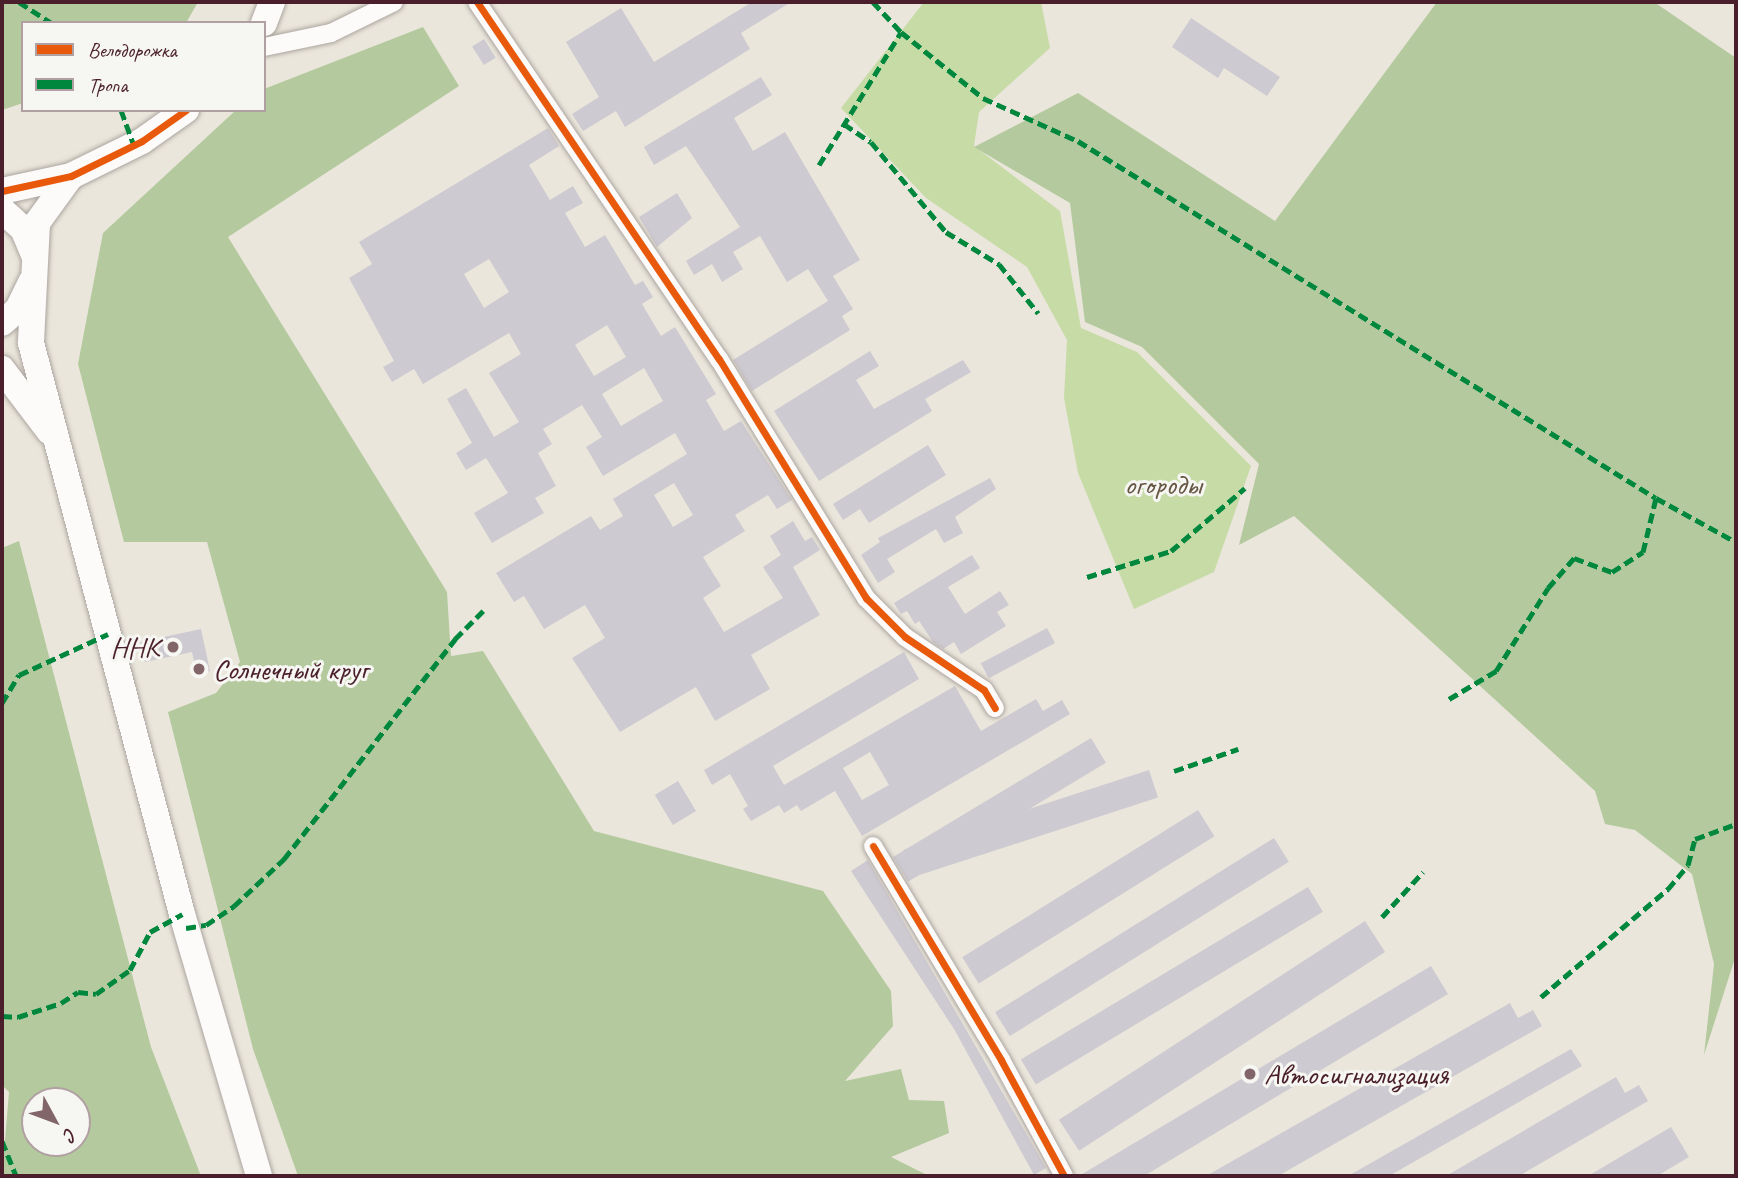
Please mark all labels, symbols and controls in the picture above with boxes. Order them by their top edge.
legend [21,21,266,112]
text: Велодорожка [88,37,177,63]
text: Тропа [88,72,128,98]
park label: огороды [1124,466,1202,502]
place label: ННК [110,629,159,665]
marker: ННК [165,639,181,655]
place label: Солнечный круг [213,651,367,687]
marker: Солнечный круг [191,661,207,677]
place label: Автосигнализация [1264,1056,1448,1092]
marker: Автосигнализация [1242,1066,1258,1082]
north arrow [21,1087,91,1157]
text: С [58,1123,82,1146]

